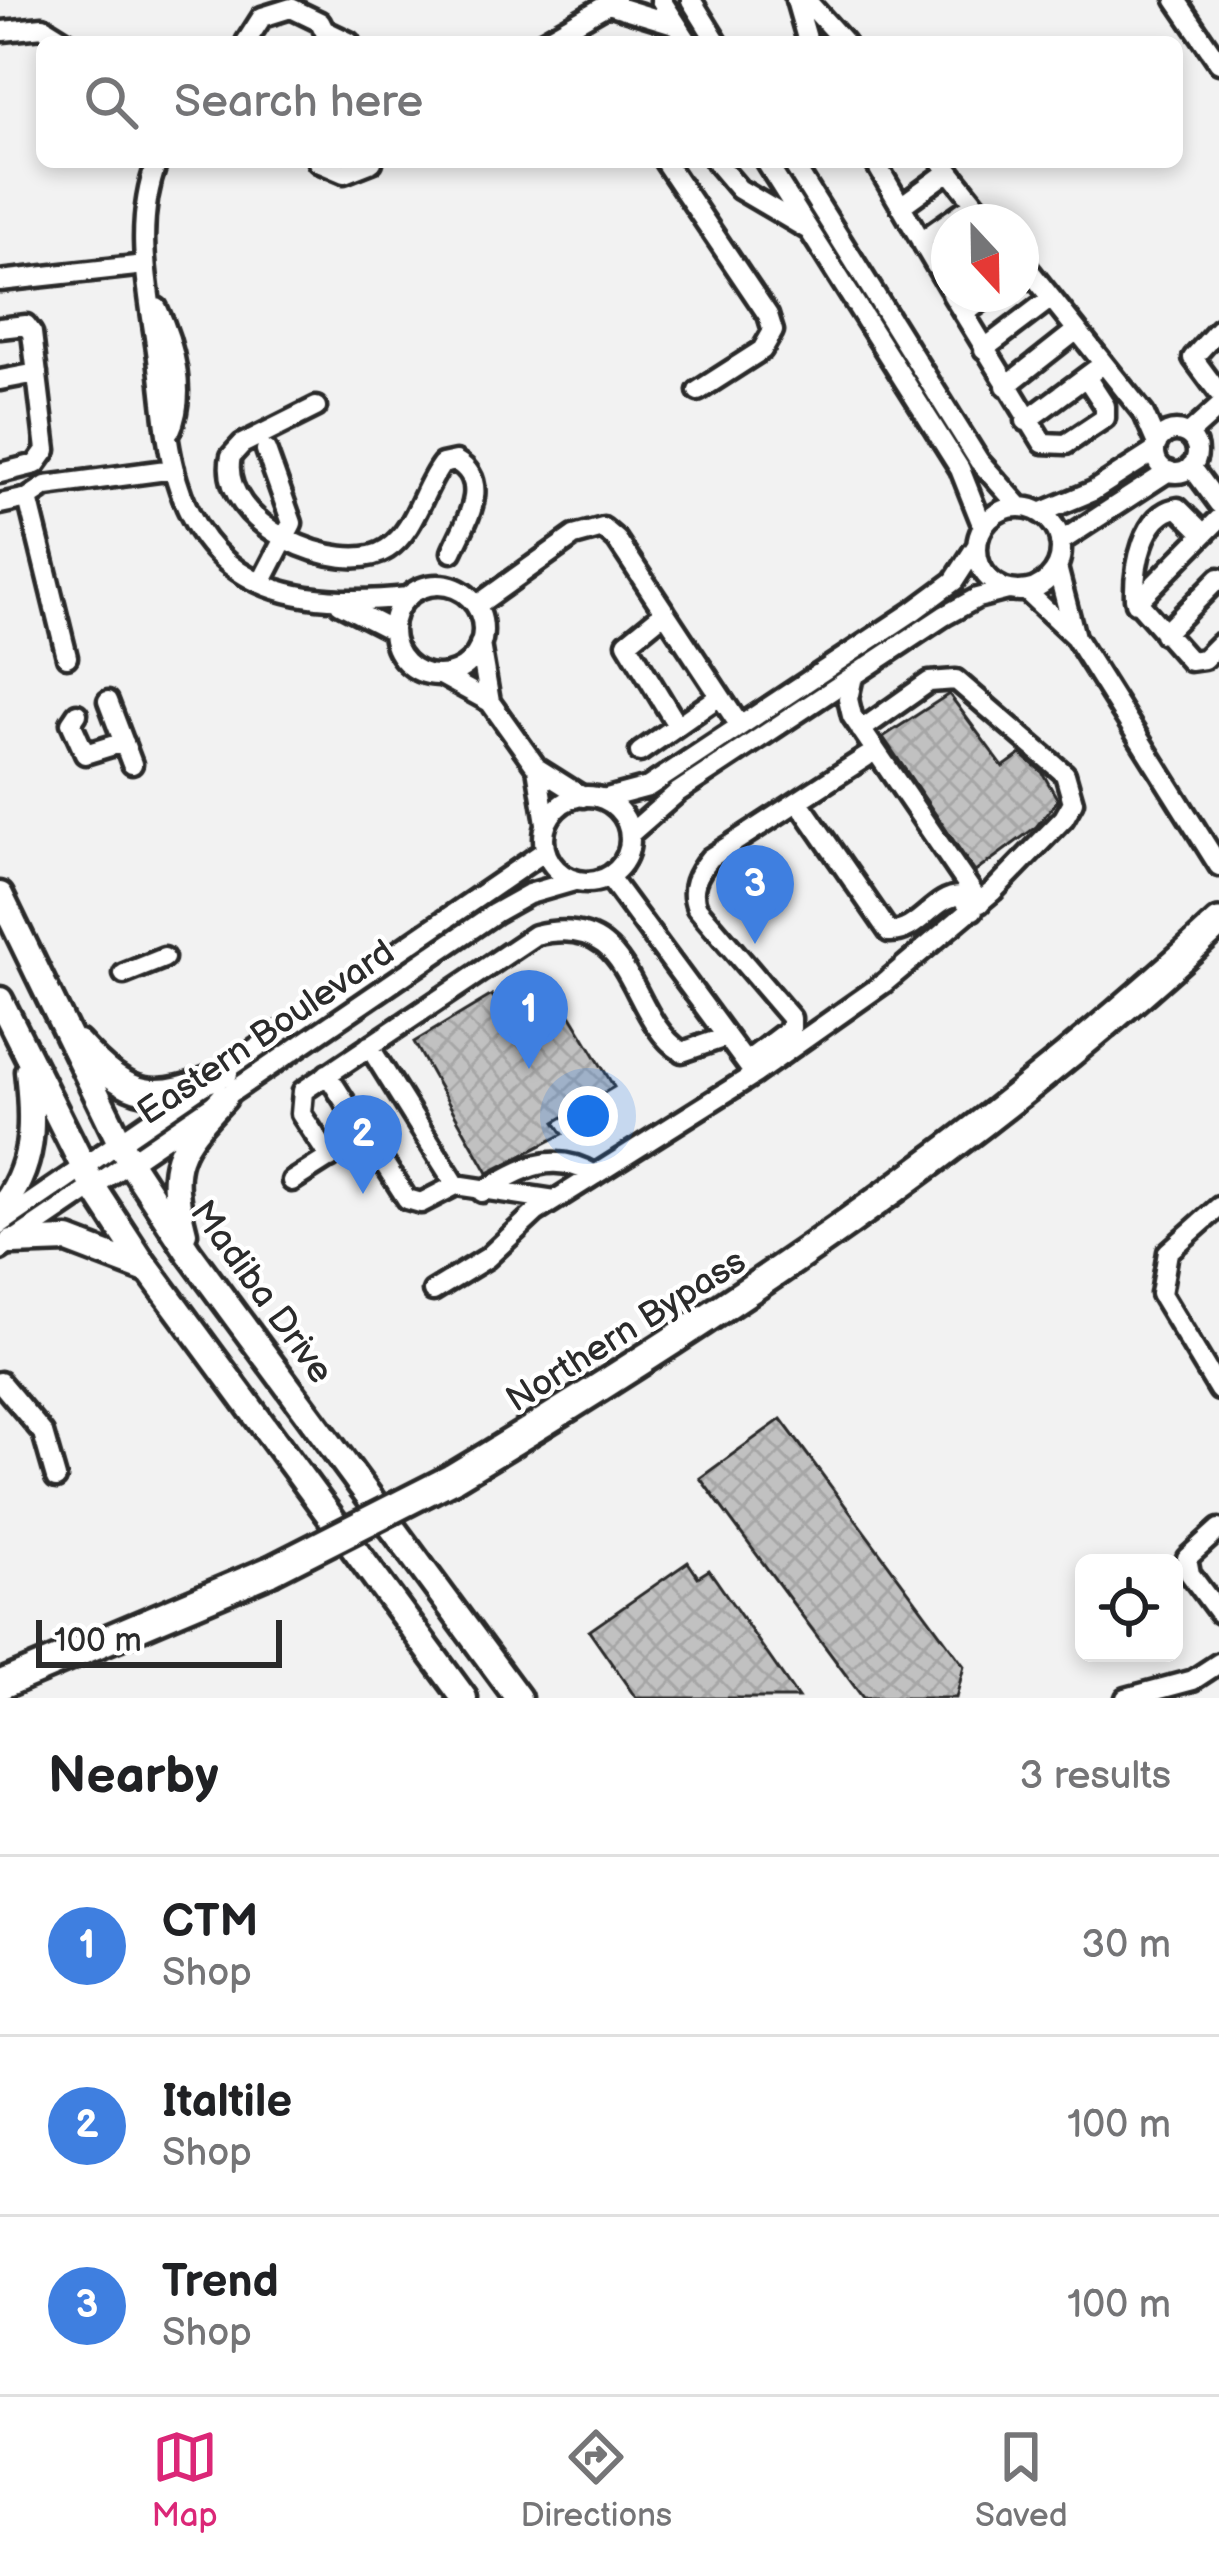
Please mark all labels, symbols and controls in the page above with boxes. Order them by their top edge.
search box [36,36,1183,168]
icon: search [78,69,144,135]
text: Search here [174,75,423,130]
north arrow [931,204,1039,312]
pin: 3 [716,845,794,944]
street label: Eastern Boulevard [130,931,403,1135]
pin: 1 [490,970,568,1069]
your location [558,1086,618,1146]
pin: 2 [324,1095,402,1194]
street label: Madiba Drive [180,1193,342,1392]
street label: Northern Bypass [499,1240,754,1422]
map controls [1075,1554,1183,1662]
button: locate [1075,1554,1183,1662]
scale bar [36,1614,282,1667]
text: 100 m [54,1621,142,1661]
text: Nearby [48,1746,219,1807]
text: 3 results [1019,1753,1171,1800]
text: CTM [162,1895,258,1950]
text: 1 [79,1922,95,1969]
text: 30 m [1081,1922,1171,1969]
text: Shop [162,1950,252,1997]
text: Italtile [162,2075,292,2130]
text: 2 [75,2102,99,2149]
text: 100 m [1067,2102,1171,2149]
text: Shop [162,2130,252,2177]
text: Trend [162,2255,279,2310]
text: 3 [76,2282,98,2329]
text: 100 m [1067,2282,1171,2329]
text: Shop [162,2310,252,2357]
tab: Map [151,2424,218,2536]
tab: Directions [520,2424,672,2536]
tab: Saved [975,2424,1068,2536]

